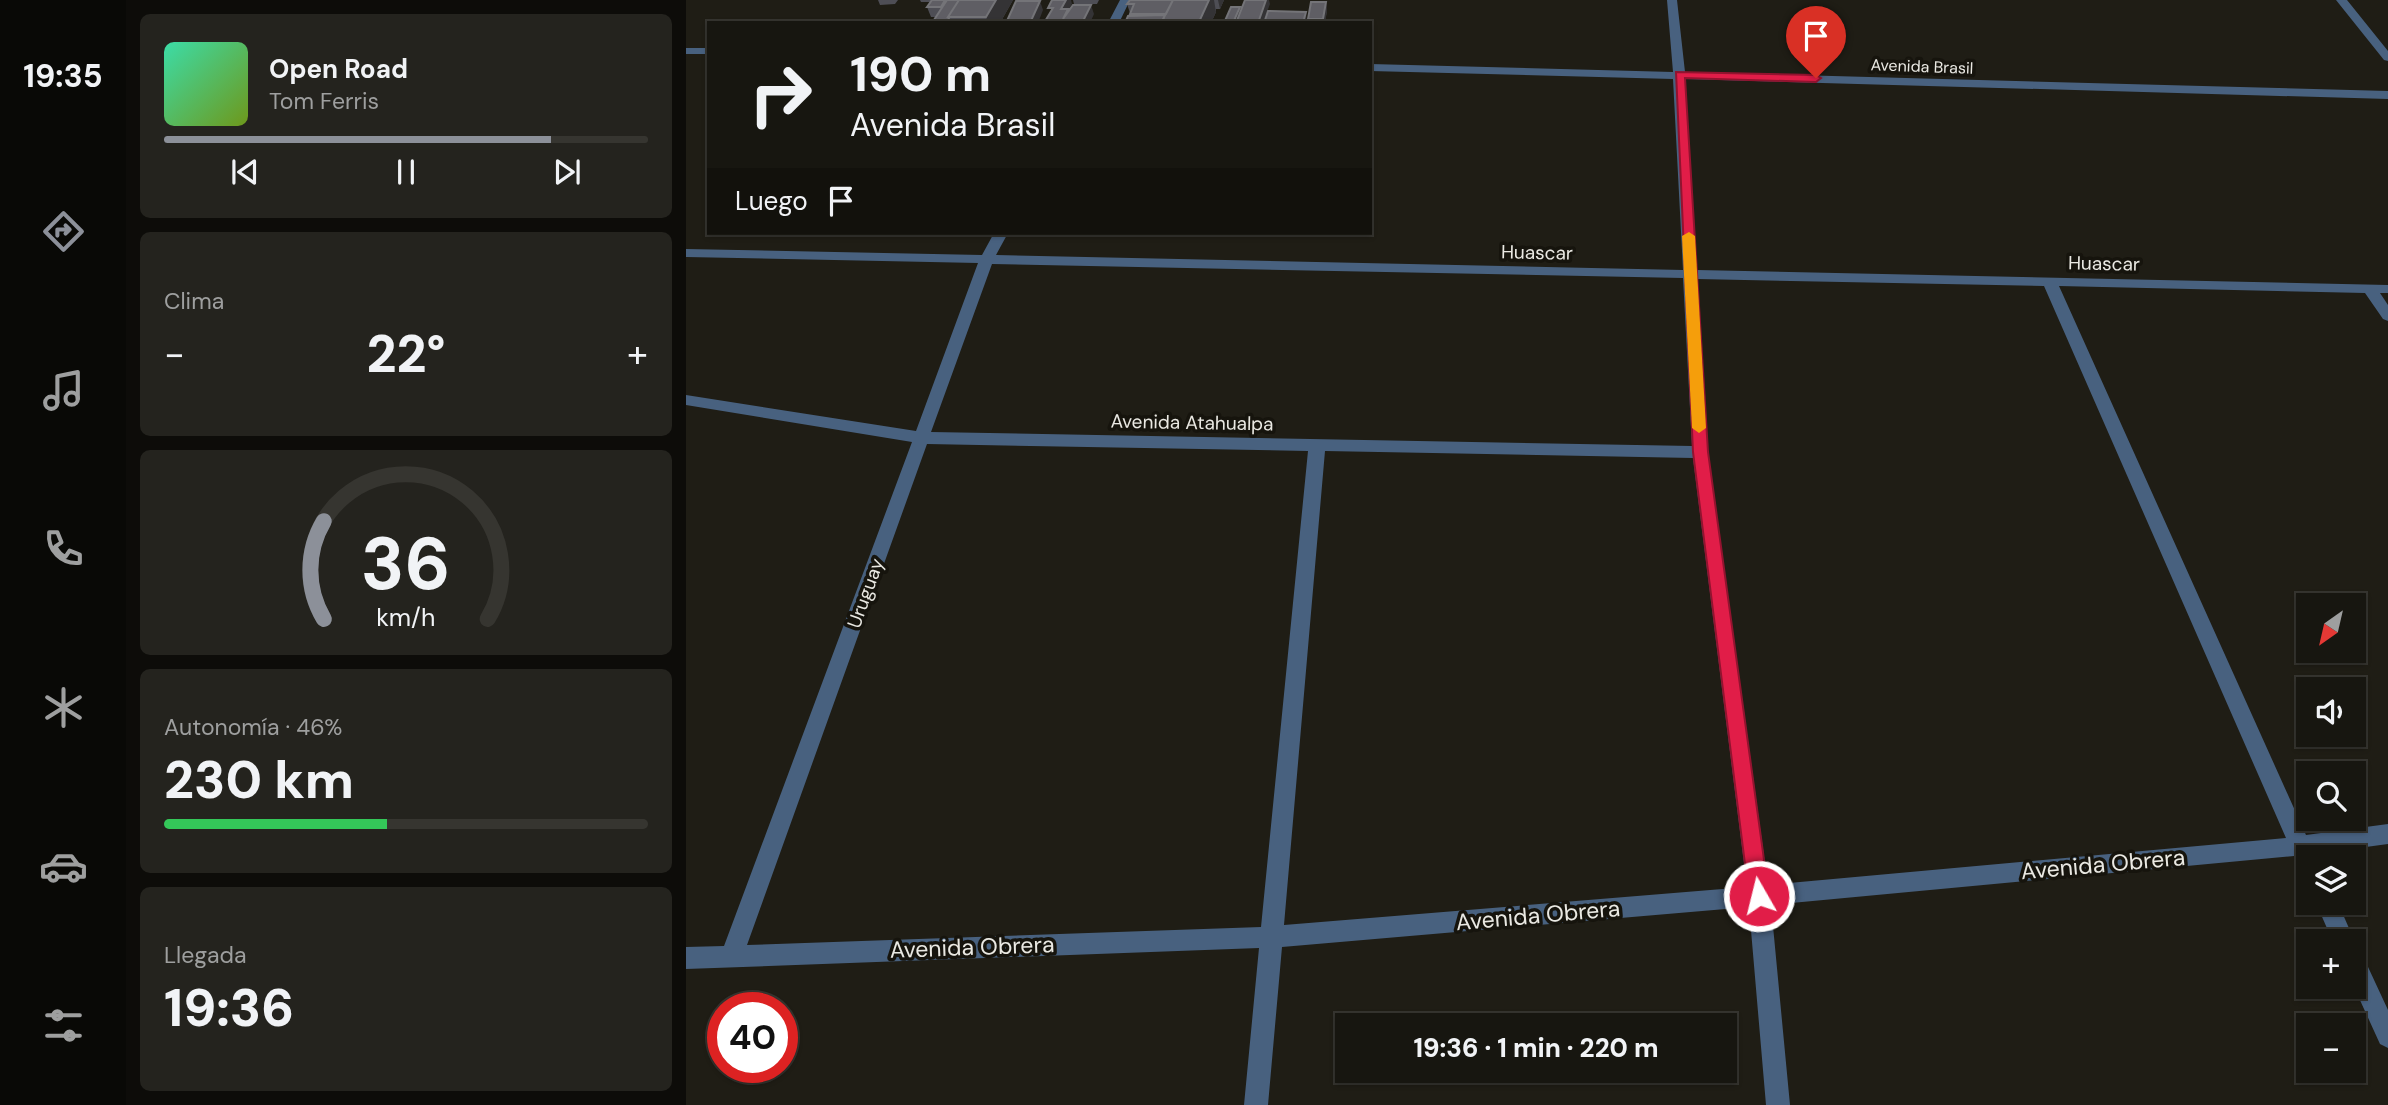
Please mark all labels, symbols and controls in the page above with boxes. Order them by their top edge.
pin [1786,6,1846,78]
icon: arrive [1797,17,1835,55]
text: 190 m [850,42,991,106]
icon: right [735,49,826,140]
text: Open Road [269,52,408,86]
street label: Avenida Brasil [1870,54,1974,79]
text: 19:35 [23,55,103,97]
text: Tom Ferris [269,86,379,116]
text: Avenida Brasil [850,104,1055,146]
icon: previous [226,153,264,191]
icon: pause [387,153,425,191]
icon: next [548,153,586,191]
icon: arrive [822,182,860,220]
text: Luego [735,184,808,218]
icon: directions [39,207,88,256]
street label: Huascar [1501,239,1573,266]
street label: Huascar [2068,250,2140,277]
text: Clima [164,286,224,316]
text: 22° [366,320,446,388]
text: − [164,329,185,379]
text: + [627,329,648,379]
icon: music [39,366,88,415]
street label: Avenida Atahualpa [1110,409,1274,436]
text: 36 [361,517,451,612]
icon: phone [39,524,88,573]
street label: Uruguay [841,554,890,631]
north arrow [2296,593,2366,663]
map controls [2296,593,2366,1083]
text: km/h [376,600,436,633]
button: sound [2296,677,2366,747]
icon: climate [39,683,88,732]
text: Autonomía · 46% [164,712,342,742]
text: 230 km [164,746,354,814]
button: search [2296,761,2366,831]
icon: car [39,842,88,891]
street label: Avenida Obrera [2020,842,2186,886]
button: layers [2296,845,2366,915]
position arrow [1722,859,1796,933]
street label: Avenida Obrera [1455,893,1621,937]
street label: Avenida Obrera [889,929,1055,965]
button: + [2296,929,2366,999]
text: Llegada [164,940,247,970]
text: 19:36 [164,974,294,1042]
speed limit sign: 40 [707,992,798,1083]
icon: filters [39,1001,88,1050]
button: − [2296,1013,2366,1083]
text: 19:36 · 1 min · 220 m [1413,1031,1659,1065]

